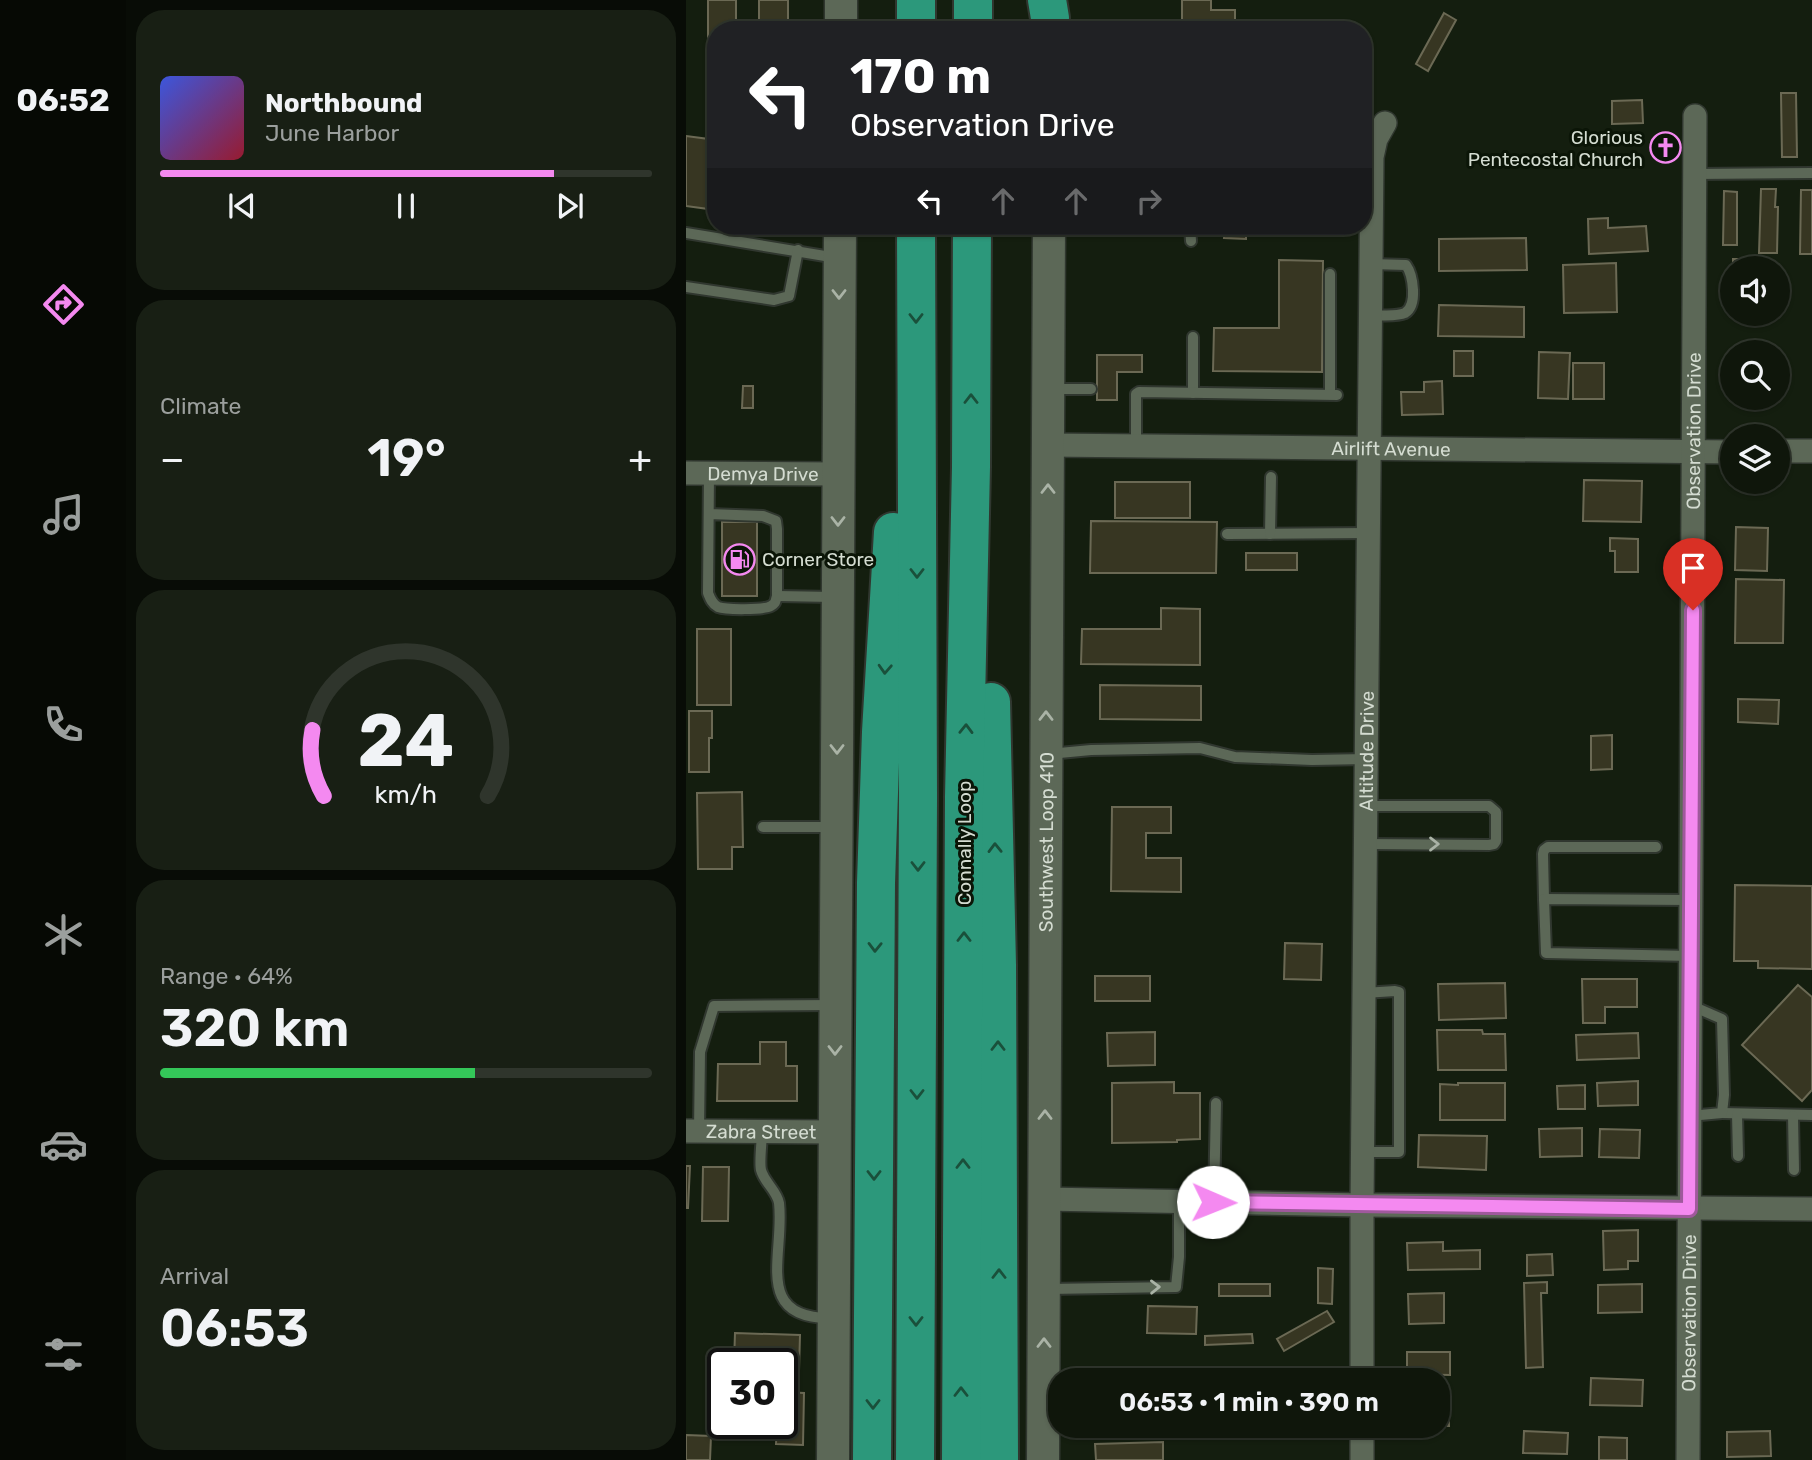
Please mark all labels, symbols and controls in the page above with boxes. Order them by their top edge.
text: 170 m [850,47,991,105]
icon: left [735,49,826,140]
text: 06:52 [16,81,110,119]
text: Northbound [265,88,423,119]
text: Observation Drive [850,106,1115,144]
text: June Harbor [265,119,399,147]
place label: Glorious Pentecostal Church [1468,126,1643,171]
church icon: Glorious Pentecostal Church [1649,131,1683,165]
icon: left [911,182,949,220]
icon: ahead [984,182,1022,220]
icon: ahead [1057,182,1095,220]
icon: right [1130,182,1168,220]
icon: previous [223,187,261,225]
icon: pause [387,187,425,225]
icon: next [551,187,589,225]
map controls [1720,256,1790,494]
button: sound [1720,256,1790,326]
icon: directions [39,280,88,329]
one-way arrow [831,289,847,300]
one-way arrow [908,314,924,324]
button: search [1720,340,1790,410]
street label: Observation Drive [1682,352,1706,510]
text: Climate [160,392,241,420]
one-way arrow [963,393,979,403]
button: layers [1720,424,1790,494]
text: 19° [367,427,446,489]
text: − [160,436,185,482]
text: + [628,436,652,482]
street label: Airlift Avenue [1331,437,1451,461]
street label: Demya Drive [707,462,819,486]
one-way arrow [1040,483,1056,494]
icon: music [39,490,88,539]
one-way arrow [830,517,846,527]
pin [1663,538,1723,610]
fuel station icon: Corner Store [722,542,756,576]
place label: Corner Store [762,548,874,571]
icon: arrive [1674,549,1712,587]
one-way arrow [909,568,925,578]
one-way arrow [878,664,893,675]
street label: Altitude Drive [1355,691,1379,811]
text: 24 [358,698,454,784]
icon: phone [39,700,88,749]
one-way arrow [1038,711,1054,721]
one-way arrow [958,723,973,734]
one-way arrow [829,744,845,755]
street label: Southwest Loop 410 [1035,752,1058,932]
text: km/h [375,780,437,809]
street label: Connally Loop [953,781,976,905]
one-way arrow [1430,836,1440,852]
one-way arrow [987,842,1003,852]
one-way arrow [910,862,926,872]
icon: climate [39,910,88,959]
one-way arrow [956,931,972,942]
one-way arrow [867,942,883,953]
text: Range · 64% [160,962,293,990]
text: 320 km [160,997,349,1059]
one-way arrow [990,1041,1006,1051]
one-way arrow [827,1045,843,1056]
one-way arrow [909,1089,925,1100]
one-way arrow [1037,1110,1053,1120]
icon: car [39,1120,88,1169]
street label: Zabra Street [706,1120,817,1144]
one-way arrow [955,1159,970,1170]
position arrow [1176,1165,1250,1239]
one-way arrow [866,1170,882,1180]
street label: Observation Drive [1677,1234,1701,1392]
text: Arrival [160,1262,229,1290]
one-way arrow [991,1268,1007,1279]
one-way arrow [1150,1280,1161,1295]
text: 06:53 [160,1297,309,1359]
one-way arrow [908,1317,924,1327]
icon: filters [39,1330,88,1379]
one-way arrow [1036,1337,1052,1348]
speed limit sign: 30 [707,1348,798,1439]
one-way arrow [953,1386,969,1397]
text: 06:53 · 1 min · 390 m [1119,1387,1379,1418]
one-way arrow [865,1399,881,1409]

